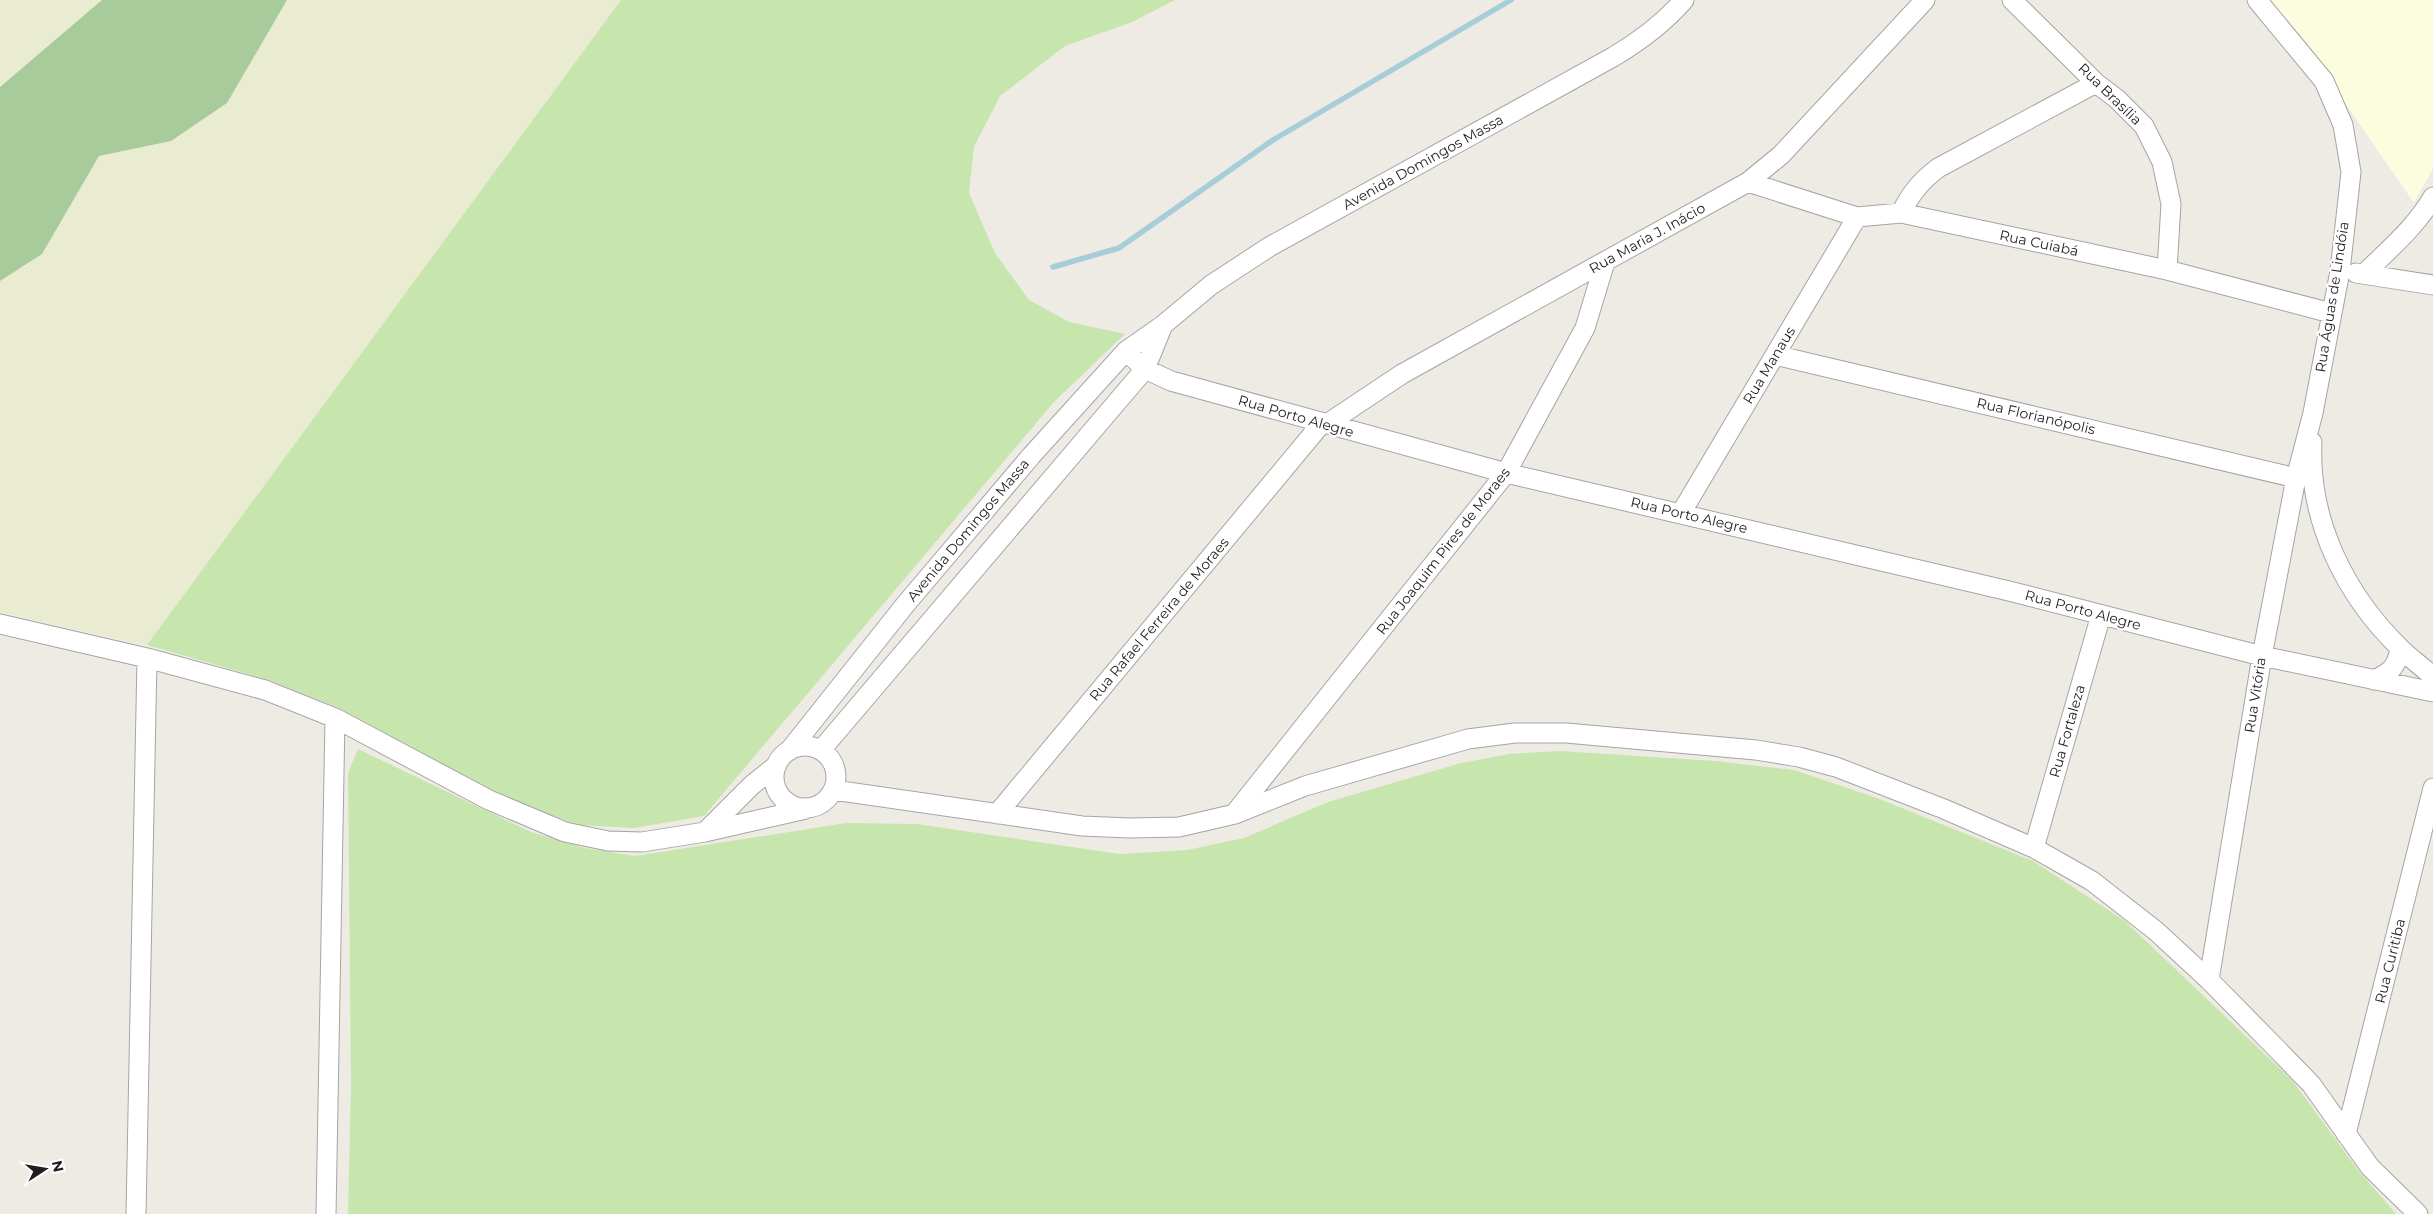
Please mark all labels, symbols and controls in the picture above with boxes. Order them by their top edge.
street label: Rua Brasília [2074,59,2146,129]
street label: Avenida Domingos Massa [1339,110,1507,214]
street label: Rua Maria J. Inácio [1586,198,1708,277]
street label: Rua Águas de Lindóia [2311,220,2353,374]
street label: Rua Cuiabá [1998,226,2080,260]
street label: Rua Manaus [1739,323,1799,407]
street label: Rua Porto Alegre [1236,391,1356,441]
street label: Rua Florianópolis [1975,394,2097,438]
street label: Avenida Domingos Massa [903,455,1033,605]
street label: Rua Joaquim Pires de Moraes [1372,464,1514,638]
street label: Rua Porto Alegre [1629,493,1749,537]
street label: Rua Rafael Ferreira de Moraes [1085,533,1233,704]
street label: Rua Porto Alegre [2023,586,2143,634]
street label: Rua Vitória [2240,656,2270,734]
street label: Rua Fortaleza [2045,682,2089,780]
street label: Rua Curitiba [2371,917,2409,1005]
north arrow [20,1144,70,1194]
text: N [48,1159,68,1174]

